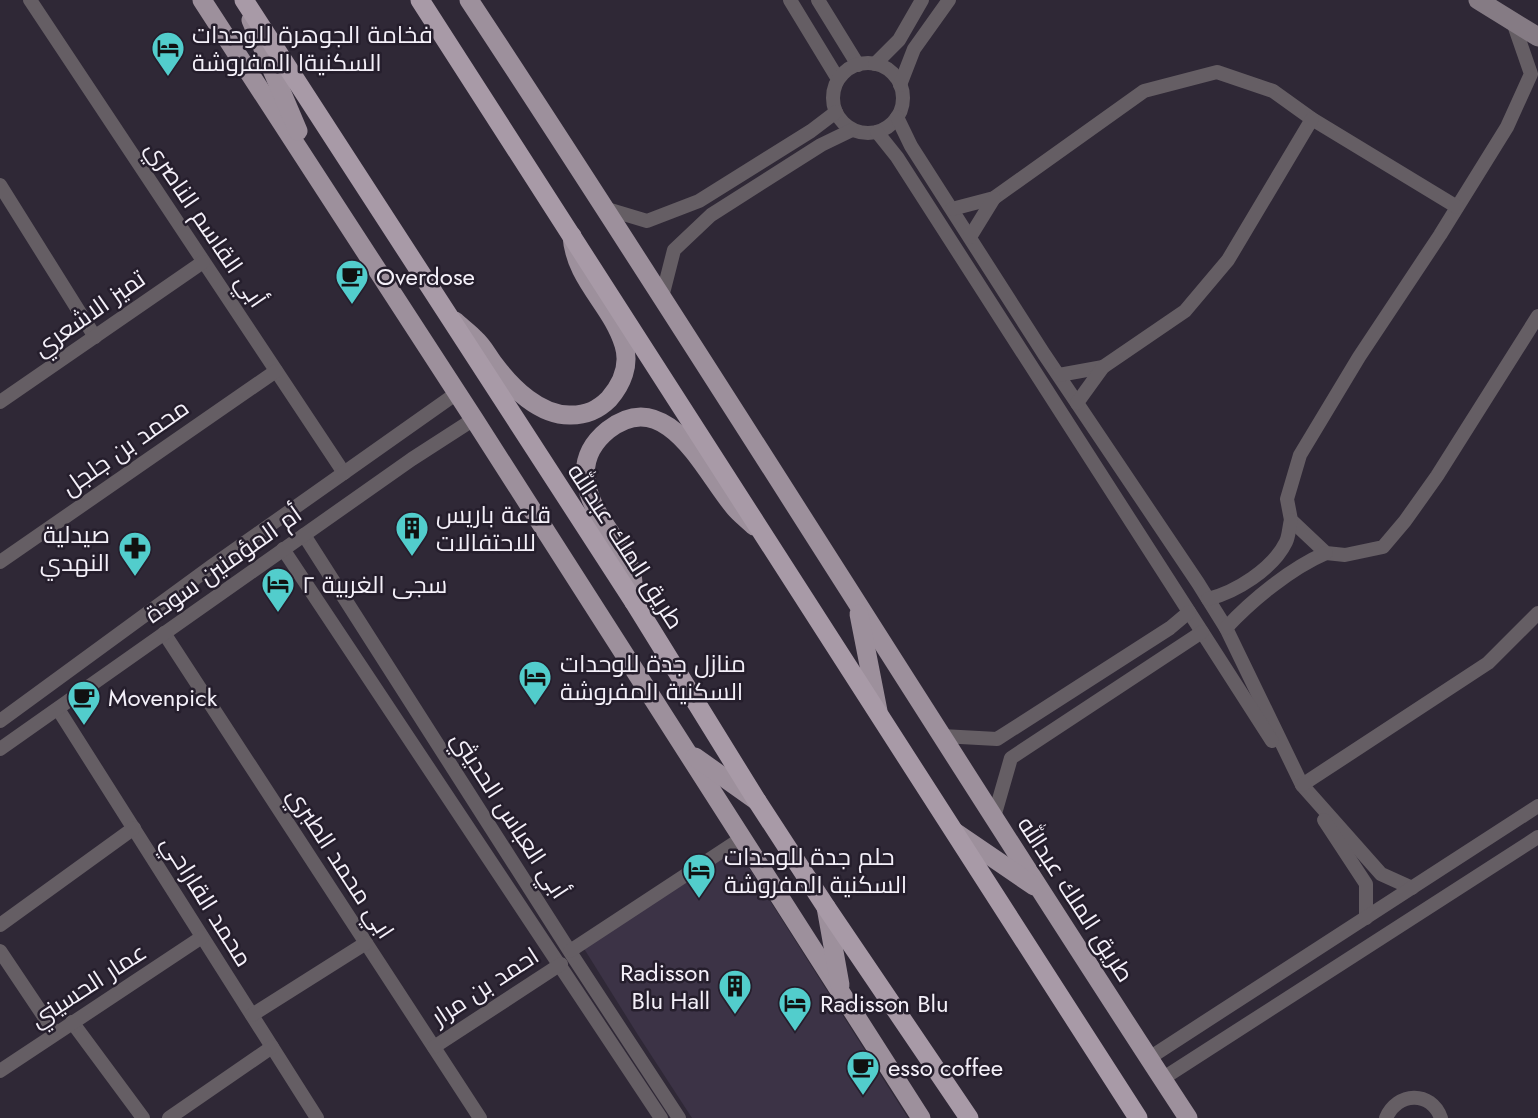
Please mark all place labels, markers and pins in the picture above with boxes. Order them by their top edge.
place label: فخامة الجوهرة للوحدات السكنيةا المفروشة [192,17,433,80]
hotel icon: فخامة الجوهرة للوحدات السكنيةا المفروشة [149,29,187,78]
cafe icon: Overdose [333,257,371,306]
place label: Overdose [376,259,475,294]
place label: قاعة باريس للاحتفالات [436,497,551,560]
building icon: قاعة باريس للاحتفالات [393,509,431,558]
place label: صيدلية النهدي [40,517,110,581]
pharmacy icon: صيدلية النهدي [116,529,154,578]
hotel icon: سجى الغربية ٢ [259,565,297,614]
place label: سجى الغربية ٢ [302,567,447,602]
place label: منازل جدة للوحدات السكنية المفروشة [560,646,746,709]
hotel icon: منازل جدة للوحدات السكنية المفروشة [516,658,554,707]
cafe icon: Movenpick [65,678,103,727]
place label: Movenpick [108,680,218,715]
place label: حلم جدة للوحدات السكنية المفروشة [724,839,907,902]
hotel icon: حلم جدة للوحدات السكنية المفروشة [680,851,718,900]
place label: Radisson Blu Hall [620,955,710,1018]
building icon: Radisson Blu Hall [716,967,754,1016]
hotel icon: Radisson Blu [776,984,814,1033]
place label: Radisson Blu [820,986,949,1021]
cafe icon: esso coffee [844,1048,882,1097]
place label: esso coffee [888,1050,1003,1085]

